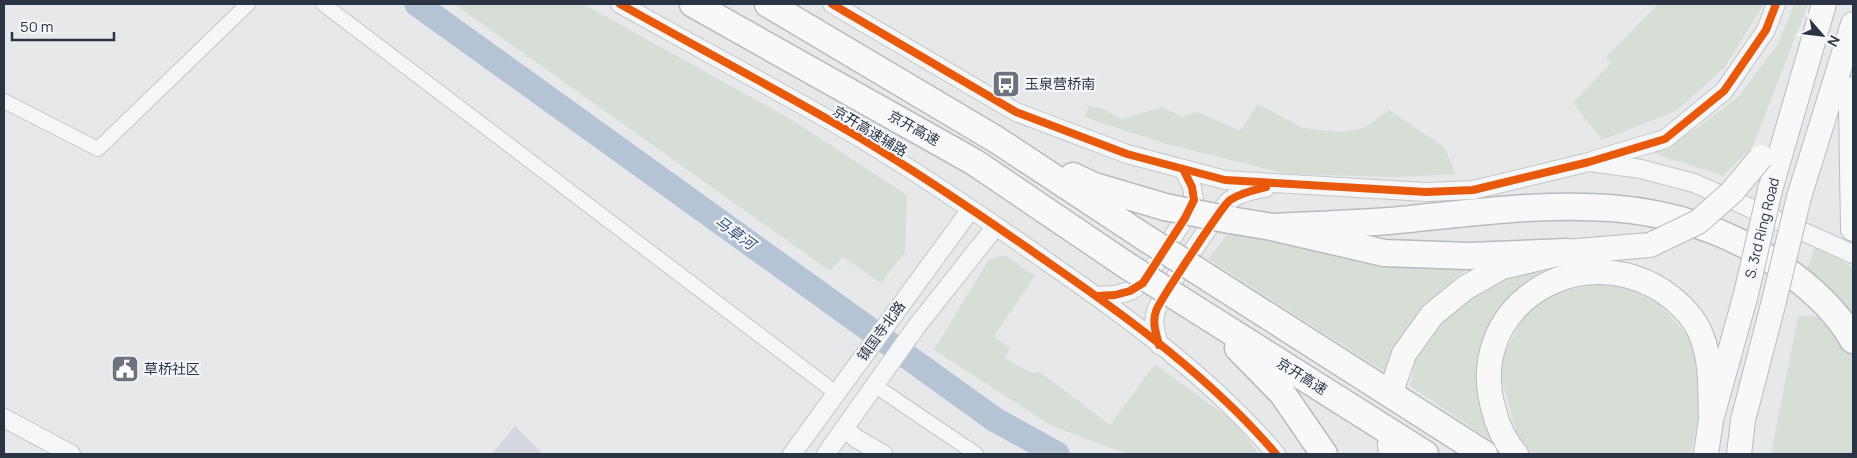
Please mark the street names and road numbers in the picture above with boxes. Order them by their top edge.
street label: 京开高速辅路 [829,101,911,160]
street label: 京开高速 [885,106,943,149]
street label: S. 3rd Ring Road [1740,176,1783,280]
street label: 镇国寺北路 [852,297,909,365]
street label: 京开高速 [1273,353,1331,398]

